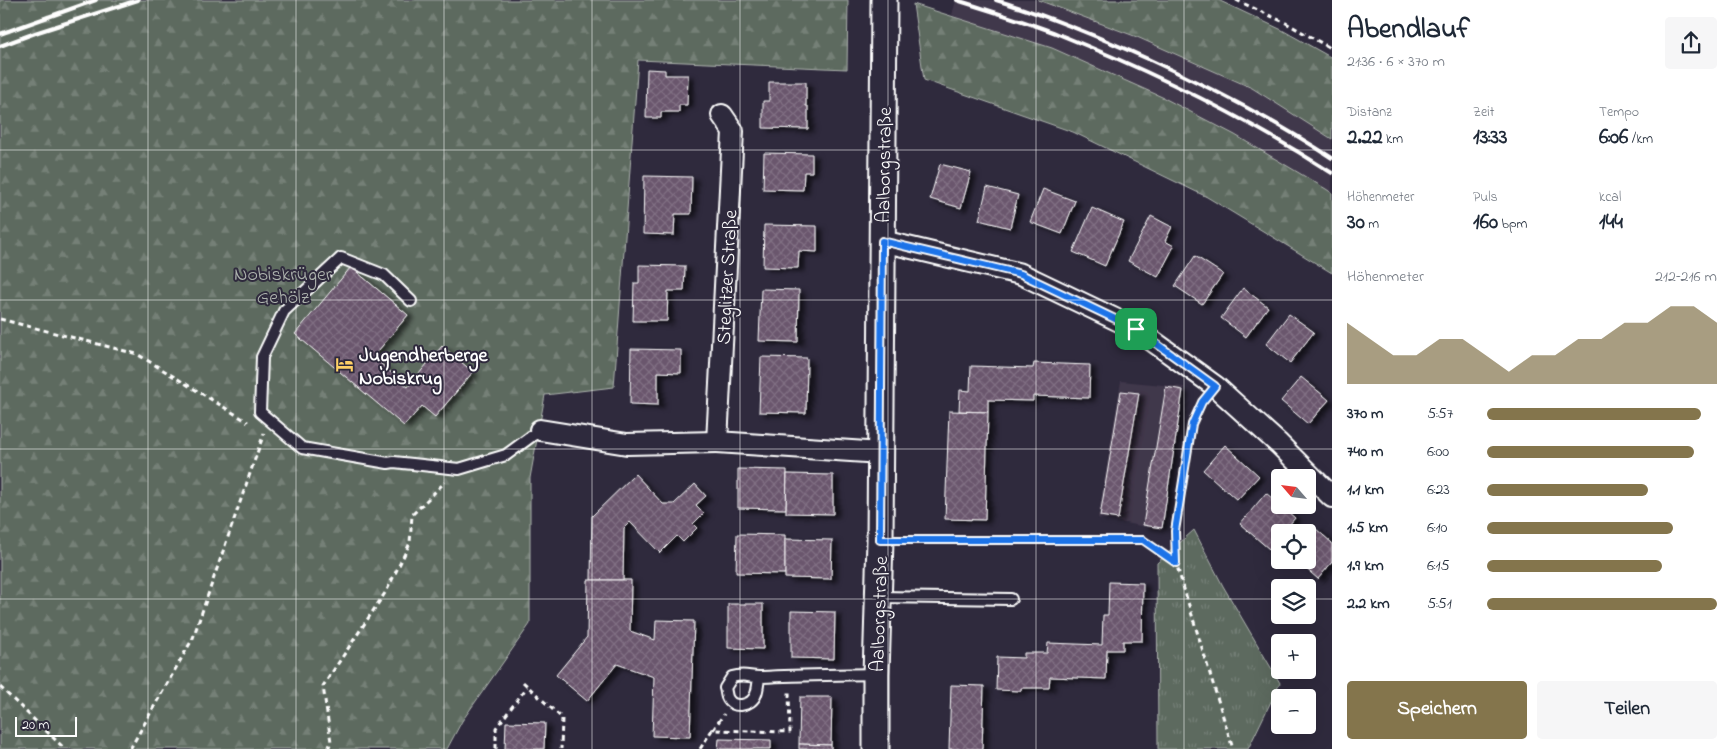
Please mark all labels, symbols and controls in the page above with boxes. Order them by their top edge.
text: Abendlauf [1347,10,1470,51]
button: share [1665,17,1717,69]
text: 21:36 · 6 × 370 m [1347,50,1445,74]
text: Distanz [1347,102,1392,123]
text: Zeit [1473,102,1494,123]
text: Tempo [1599,102,1639,123]
street label: Aalborgstraße [870,107,902,223]
text: 2.22 [1347,123,1383,153]
text: 13:33 [1473,123,1507,153]
text: 6:06 [1599,123,1628,153]
text: km [1383,129,1403,150]
text: /km [1628,129,1653,150]
text: Höhenmeter [1347,187,1414,208]
text: Puls [1473,187,1498,208]
text: kcal [1599,187,1621,208]
text: 30 [1347,208,1365,238]
text: 160 [1473,208,1498,238]
text: 144 [1599,208,1623,238]
street label: Steglitzer Straße [710,209,748,345]
text: m [1365,214,1379,235]
text: bpm [1498,214,1527,235]
park label: Nobiskrüger Gehölz [234,261,333,313]
text: Höhenmeter [1347,265,1424,289]
text: 212–216 m [1655,265,1717,289]
pin [1115,308,1157,350]
icon: arrive [1122,315,1150,343]
place label: Jugendherberge Nobiskrug [359,342,489,395]
hotel icon: Jugendherberge Nobiskrug [335,355,355,375]
text: 370 m [1347,402,1384,426]
text: 5:57 [1427,402,1453,426]
text: 740 m [1347,440,1384,464]
text: 6:00 [1427,440,1449,464]
north arrow [1271,469,1316,514]
map controls [1271,469,1316,734]
text: 1.1 km [1347,478,1384,502]
text: 6:23 [1427,478,1450,502]
text: 1.5 km [1347,516,1388,540]
text: 6:10 [1427,516,1447,540]
button: locate [1271,524,1316,569]
text: 1.9 km [1347,554,1384,578]
text: 6:15 [1427,554,1450,578]
street label: Aalborgstraße [864,556,898,673]
button: layers [1271,579,1316,624]
text: 2.2 km [1347,592,1390,616]
text: 5:51 [1427,592,1452,616]
button: + [1271,634,1316,679]
button: Speichern [1347,681,1527,739]
button: Teilen [1537,681,1717,739]
button: − [1271,689,1316,734]
scale bar [15,714,78,737]
text: 20 m [22,715,49,736]

